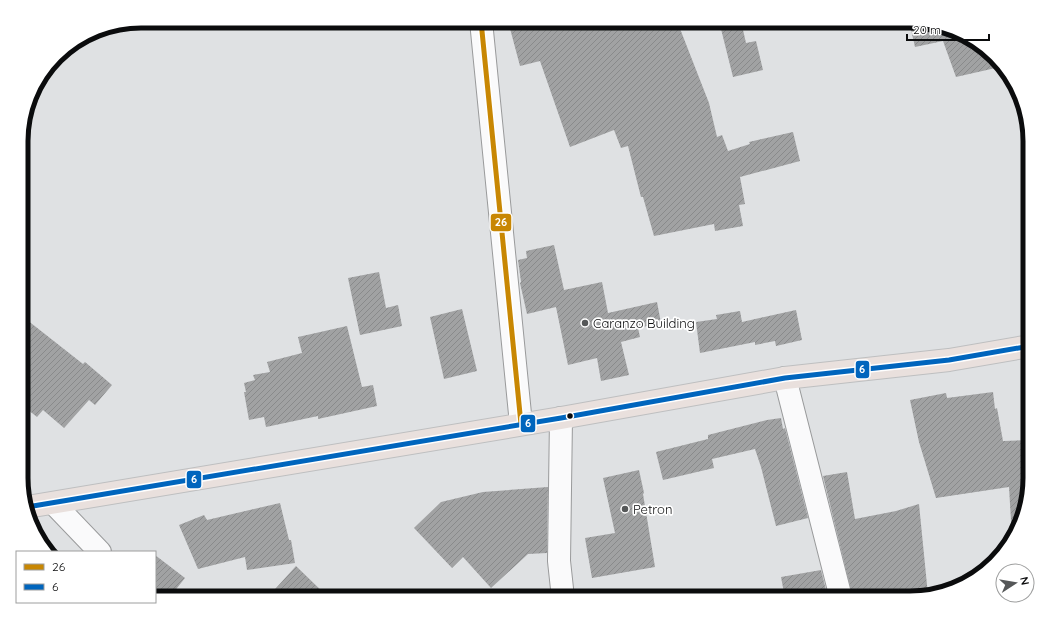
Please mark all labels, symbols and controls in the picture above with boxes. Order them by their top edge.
scale bar [907,16,989,42]
text: 20 m [913,22,941,37]
line badge: 26 [490,213,512,232]
text: 26 [495,215,507,229]
place label: Caranzo Building [593,315,695,331]
marker: Caranzo Building [580,318,590,328]
line badge: 6 [855,360,870,379]
text: 6 [859,362,865,376]
unlabelled marker [565,411,575,421]
line badge: 6 [520,414,536,433]
text: 6 [525,416,531,430]
line badge: 6 [186,470,202,489]
text: 6 [191,472,197,486]
place label: Petron [633,501,672,517]
marker: Petron [620,504,630,514]
legend [16,551,156,603]
text: 26 [52,559,66,574]
north arrow [995,563,1035,603]
text: N [1017,576,1032,586]
text: 6 [52,579,59,594]

